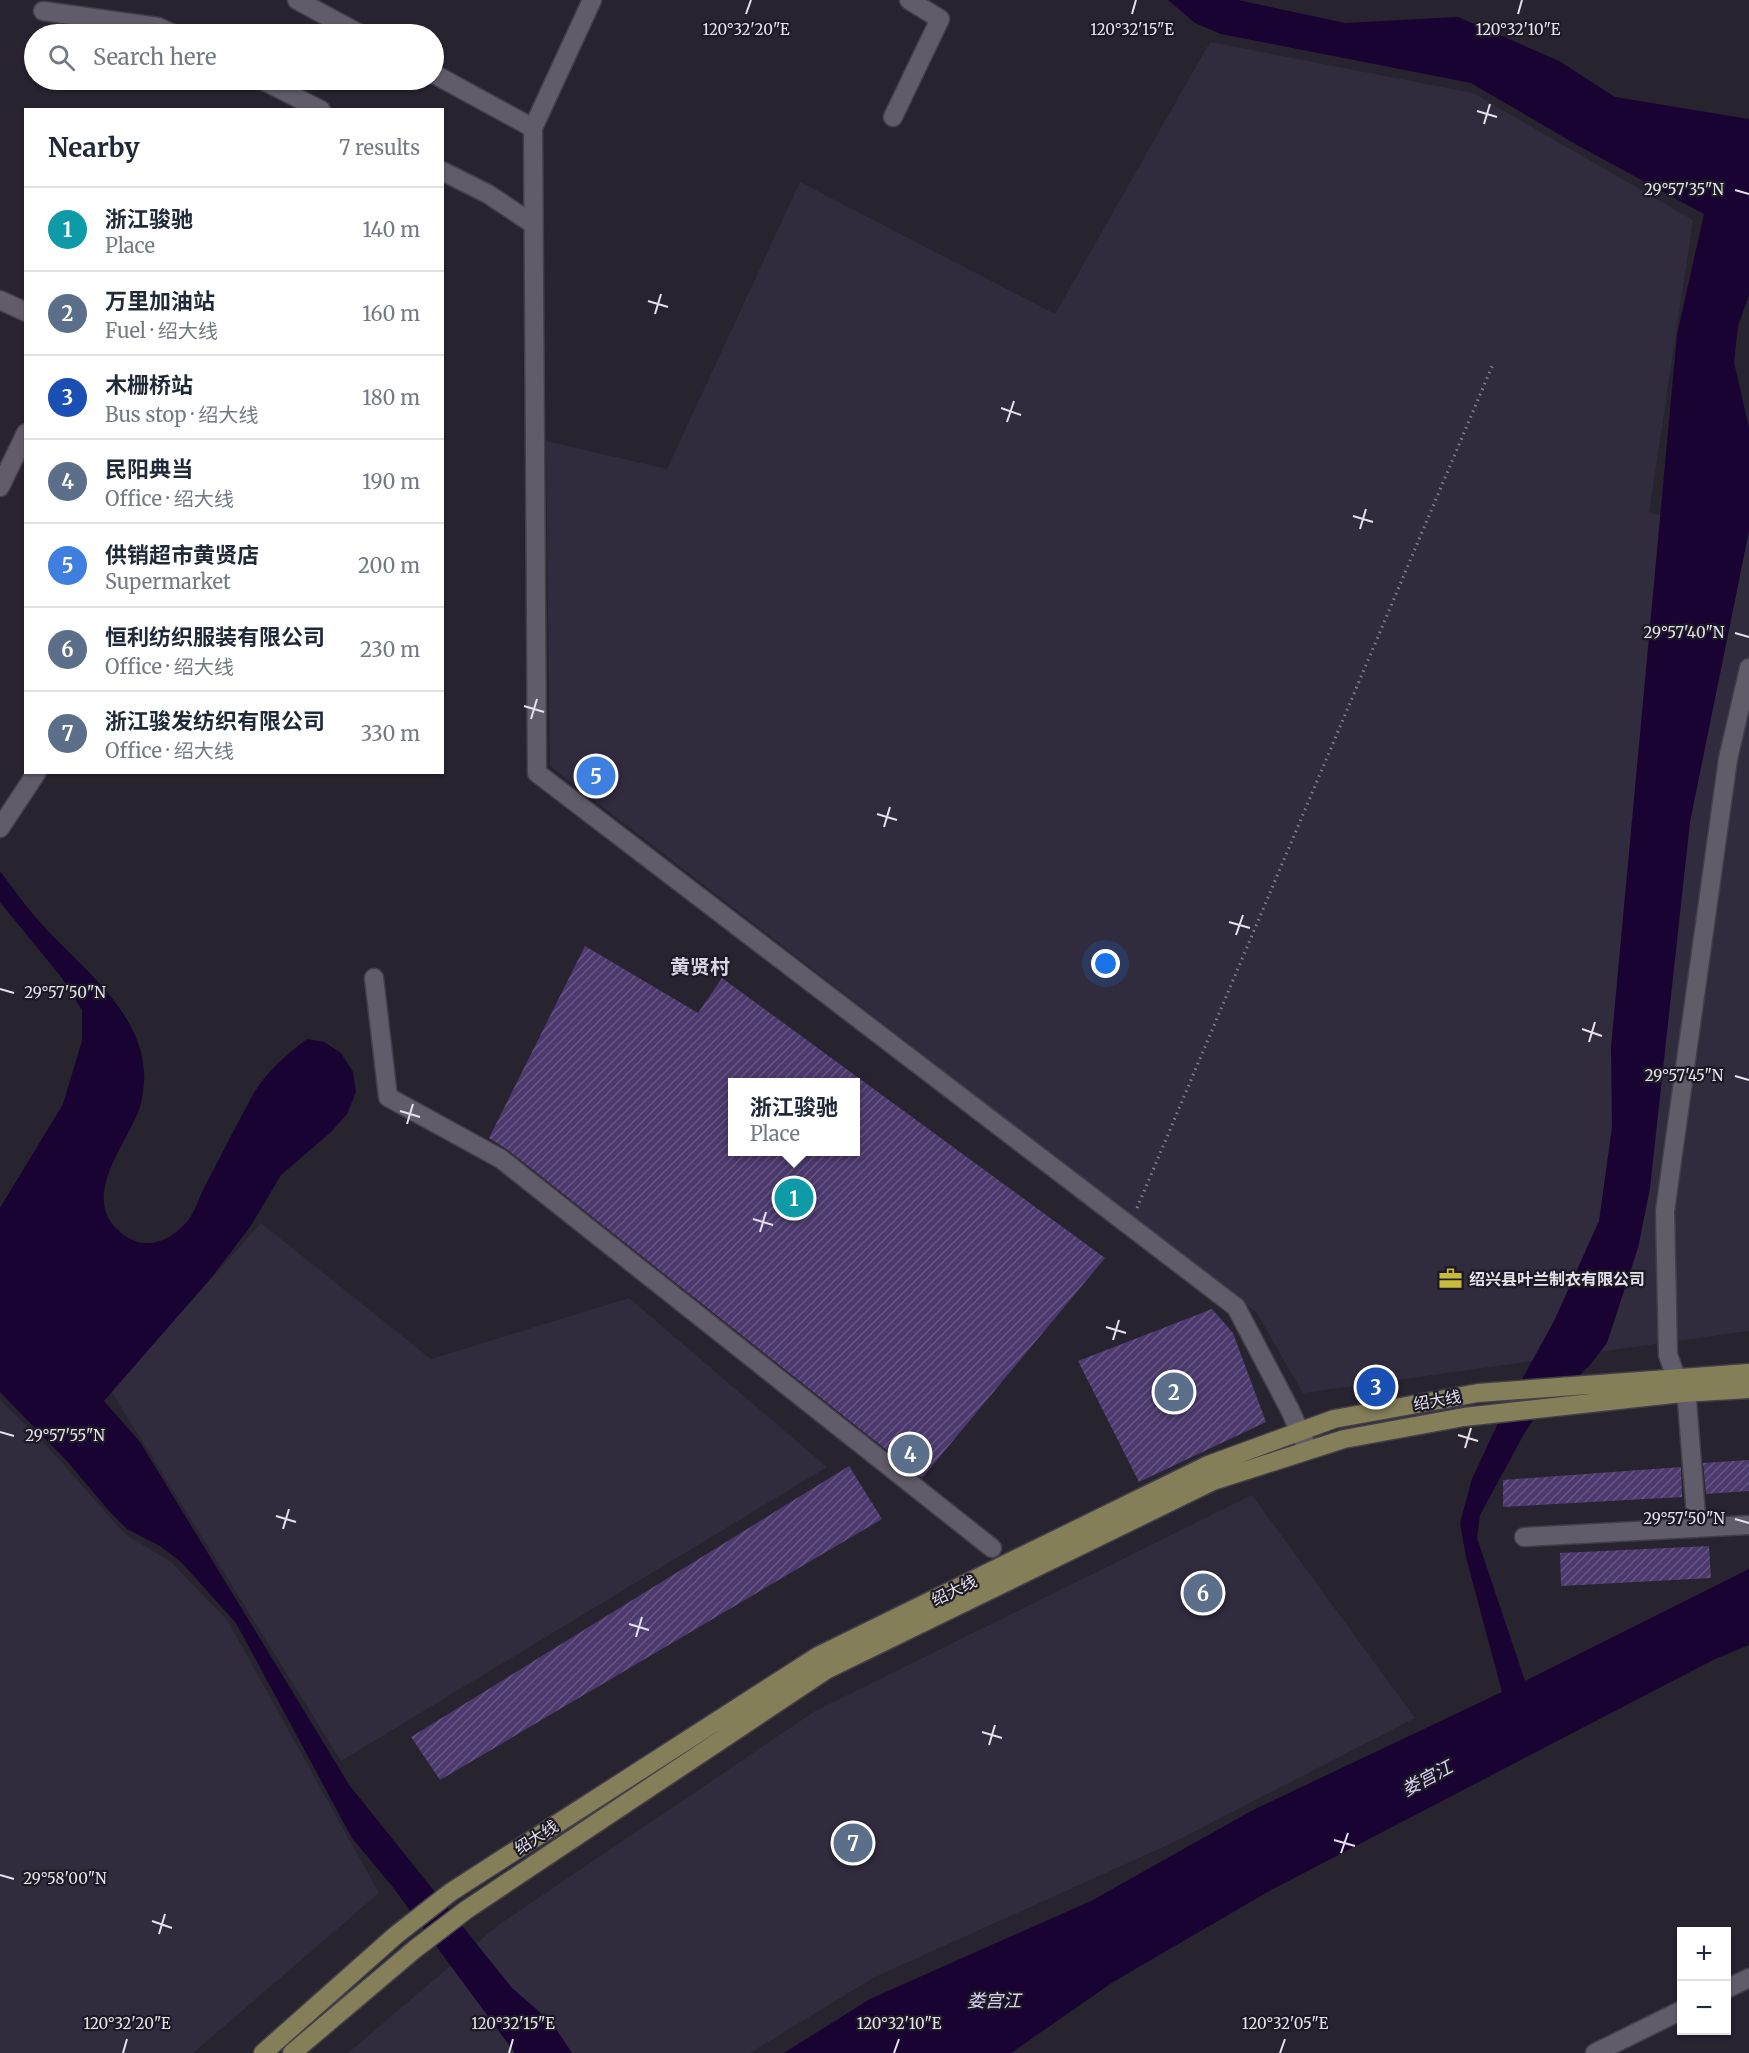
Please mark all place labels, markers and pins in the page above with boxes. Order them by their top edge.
pin: 5 [576,754,616,798]
pin: 1 [774,1176,814,1220]
office icon: 绍兴县叶兰制衣有限公司 [1438,1266,1464,1292]
place label: 绍兴县叶兰制衣有限公司 [1469,1269,1645,1289]
pin: 3 [1356,1364,1396,1410]
pin: 2 [1154,1370,1194,1414]
pin: 4 [890,1432,930,1476]
pin: 6 [1184,1570,1222,1616]
pin: 7 [834,1820,872,1866]

